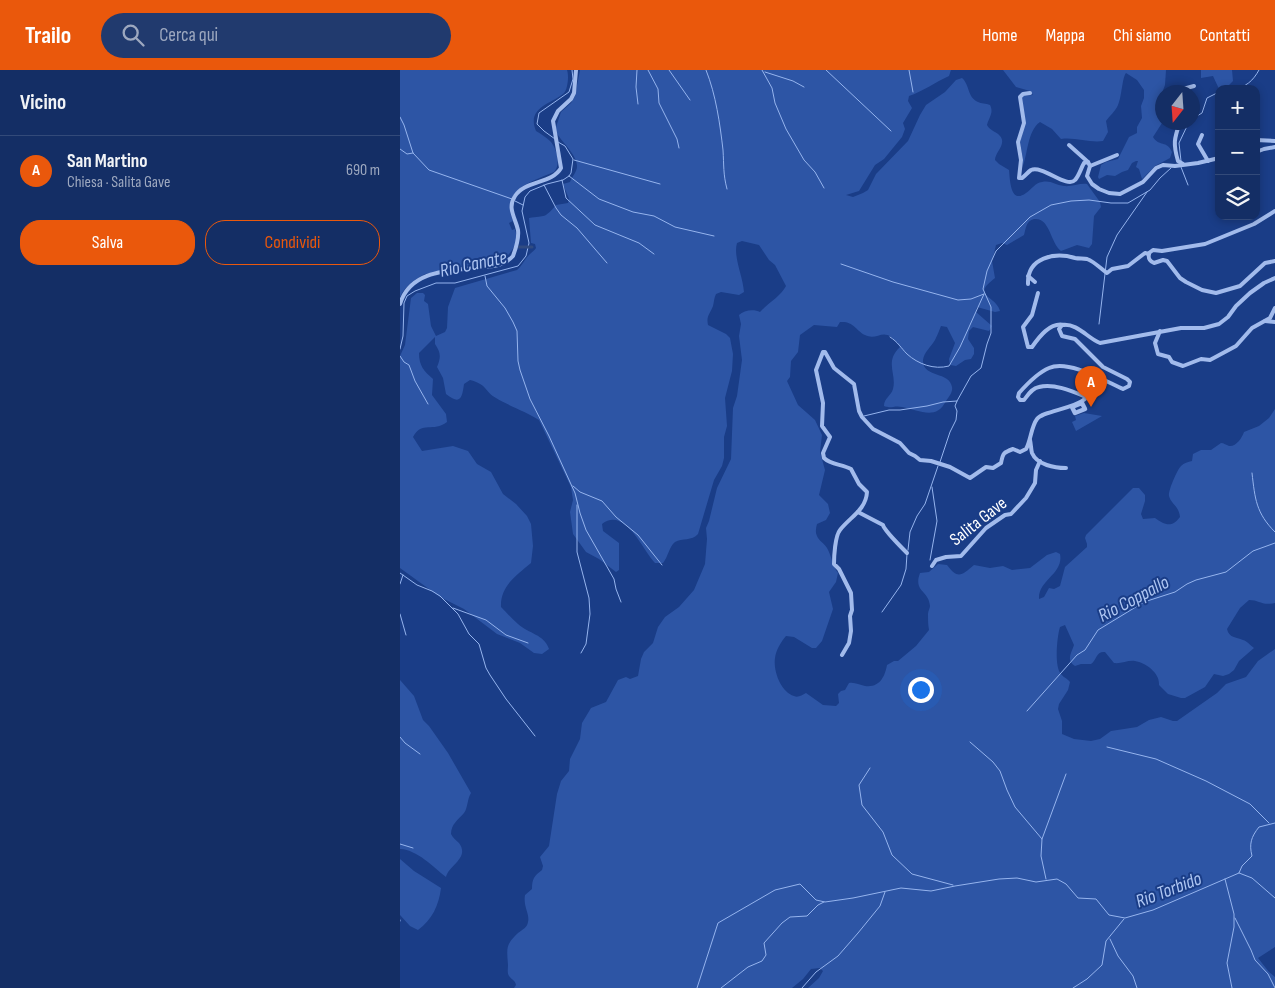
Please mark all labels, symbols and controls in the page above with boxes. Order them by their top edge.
search box [101,13,451,58]
text: Trailo [25,21,71,50]
icon: search [119,21,147,49]
text: Cerca qui [159,24,218,47]
text: Home [982,25,1018,46]
text: Mappa [1046,25,1085,46]
text: Chi siamo [1113,25,1171,46]
text: Contatti [1199,25,1250,46]
north arrow [1155,85,1200,130]
map controls [1215,85,1260,220]
button: + [1215,85,1260,130]
text: Vicino [20,90,66,115]
button: − [1215,130,1260,175]
text: San Martino [67,150,148,173]
text: A [32,161,40,180]
text: 690 m [346,161,380,180]
text: Chiesa · Salita Gave [67,173,170,192]
button: layers [1215,175,1260,220]
button: Salva [20,220,195,265]
button: Condividi [205,220,380,265]
water label: Rio Canate [438,246,510,283]
pin: A [1075,366,1107,407]
street label: Salita Gave [946,493,1011,550]
water label: Rio Coppallo [1094,571,1173,628]
your location [908,677,934,703]
water label: Rio Torbido [1132,867,1205,913]

